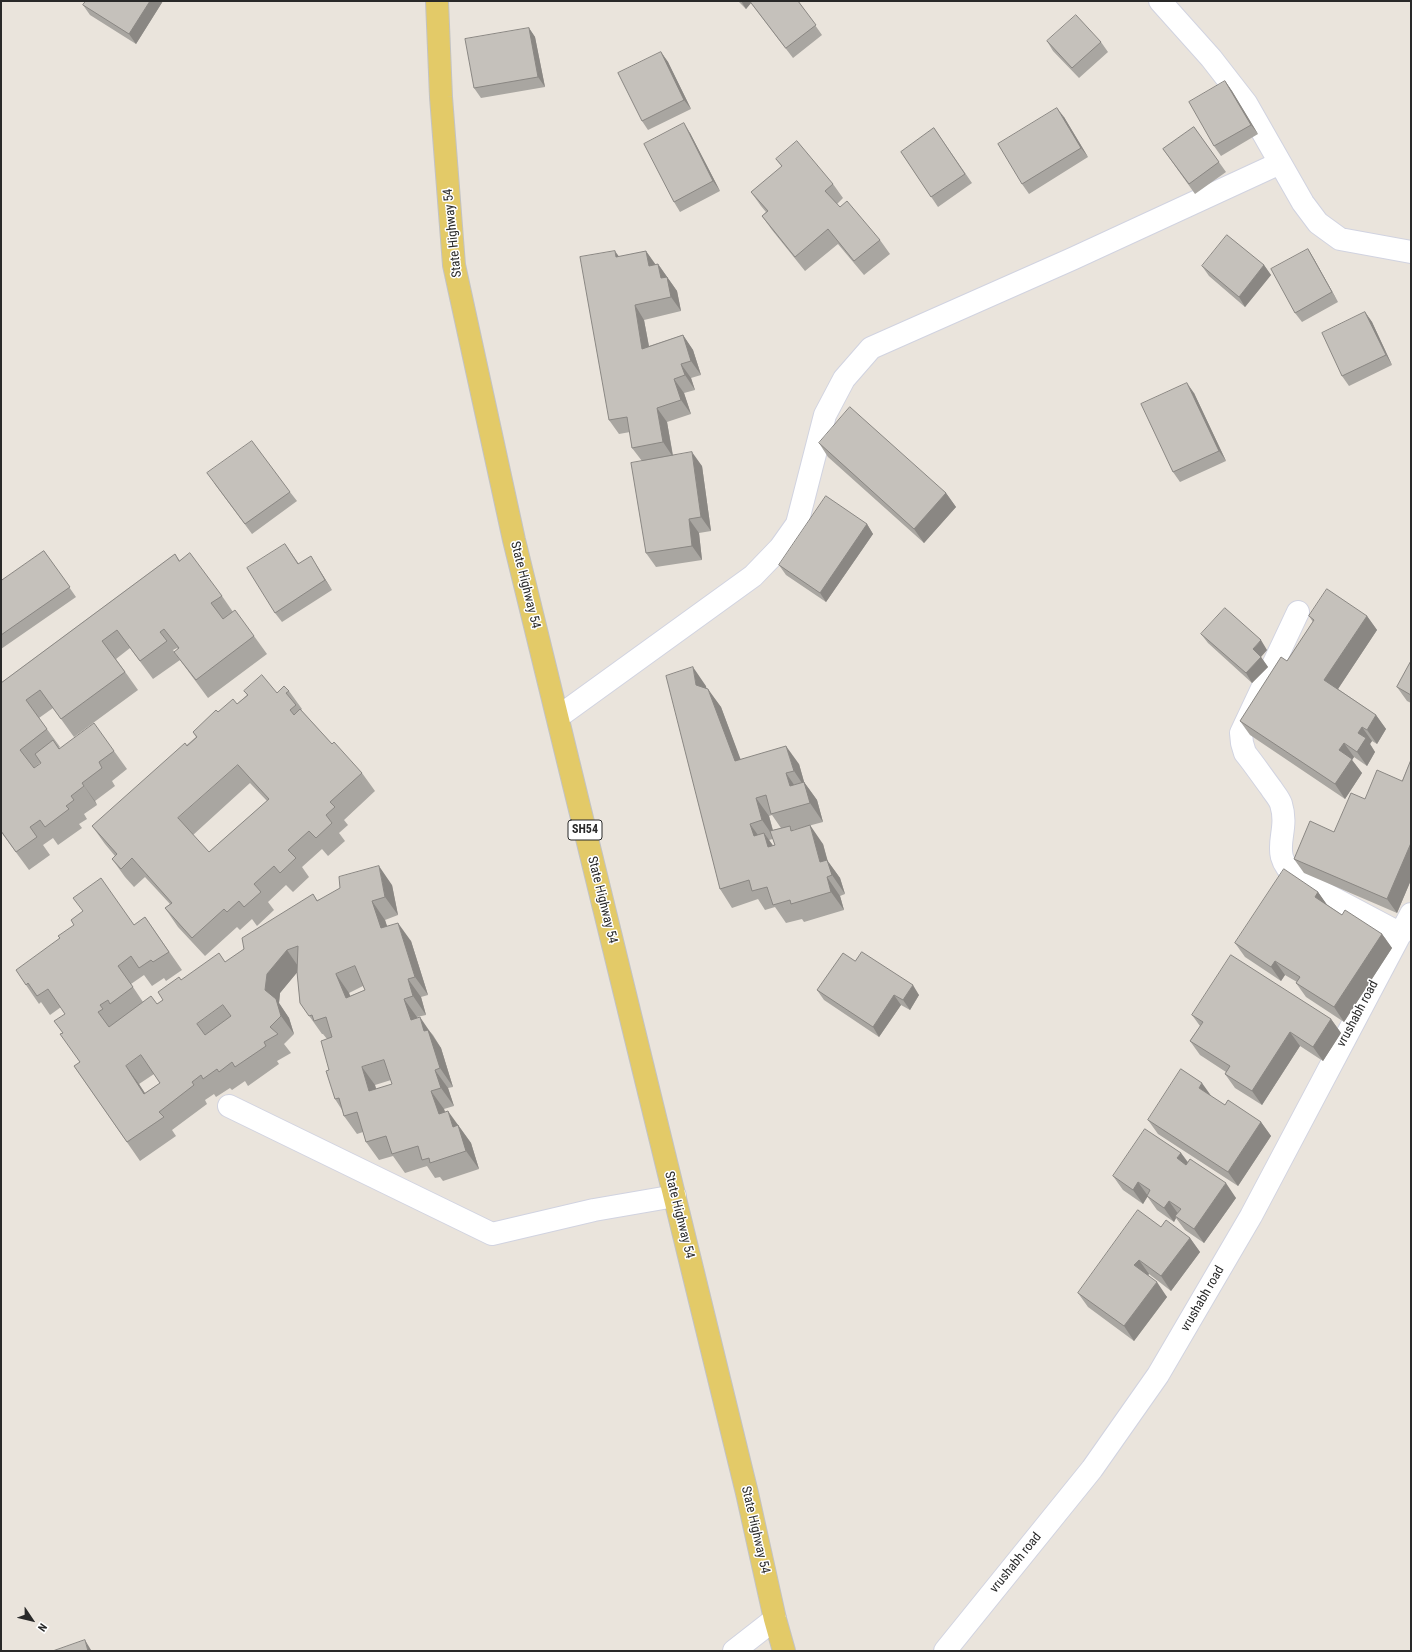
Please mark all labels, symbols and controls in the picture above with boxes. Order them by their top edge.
street label: State Highway 54 [441,188,465,278]
street label: State Highway 54 [507,540,543,630]
road number: SH54 [568,820,602,840]
street label: State Highway 54 [584,855,620,945]
street label: vrushabh road [1334,978,1382,1050]
street label: State Highway 54 [661,1170,697,1260]
street label: vrushabh road [1178,1264,1228,1334]
street label: State Highway 54 [737,1485,773,1575]
street label: vrushabh road [987,1530,1045,1596]
north arrow [12,1600,52,1640]
text: N [35,1621,49,1634]

